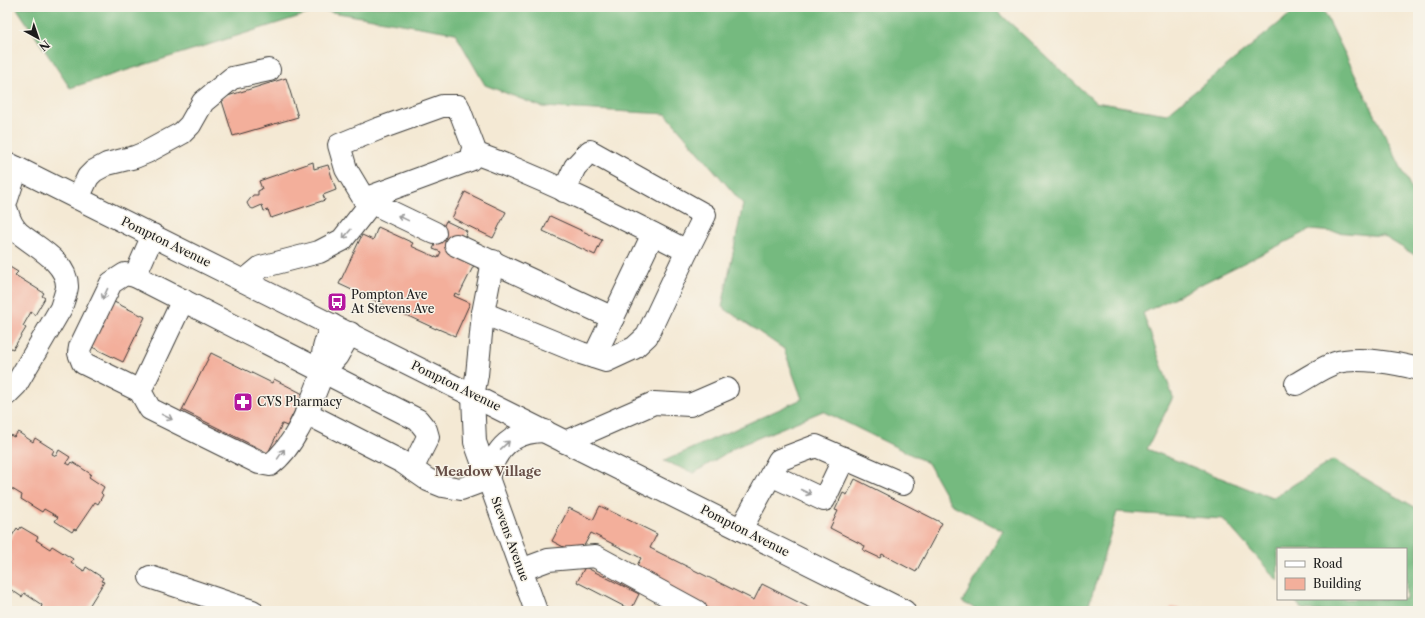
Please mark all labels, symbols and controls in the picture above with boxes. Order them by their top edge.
north arrow [18,18,58,58]
text: N [36,37,53,54]
street label: Pompton Avenue [119,213,214,270]
one-way arrow [397,214,409,221]
one-way arrow [342,228,351,239]
one-way arrow [101,287,108,299]
place label: Pompton Ave At Stevens Ave [350,287,435,316]
bus stop icon: Pompton Ave At Stevens Ave [326,291,348,313]
street label: Pompton Avenue [409,357,504,414]
pharmacy icon: CVS Pharmacy [232,391,254,413]
place label: CVS Pharmacy [257,394,343,409]
one-way arrow [161,414,173,421]
one-way arrow [500,441,510,450]
one-way arrow [277,448,285,459]
district label: Meadow Village [435,463,542,479]
one-way arrow [800,489,812,496]
street label: Stevens Avenue [488,494,533,583]
street label: Pompton Avenue [698,502,793,560]
legend [1277,548,1407,600]
text: Road [1313,556,1343,571]
text: Building [1313,576,1361,591]

